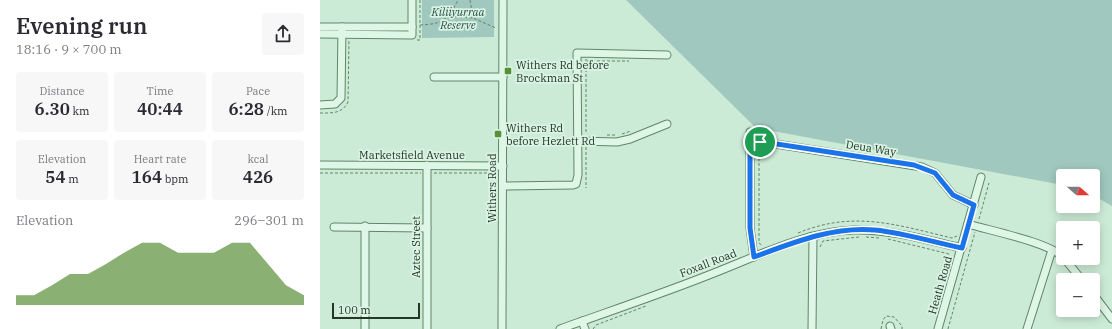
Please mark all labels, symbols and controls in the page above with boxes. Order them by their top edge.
park label: Kiliiyurraa Reserve [431,5,484,32]
text: Evening run [16,11,147,40]
button: share [262,13,304,55]
text: 18:16 · 9 × 700 m [16,41,122,58]
place label: Withers Rd before Brockman St [516,58,609,85]
marker: Withers Rd before Brockman St [503,66,513,76]
text: Distance [40,84,84,98]
text: Time [146,84,174,98]
text: Pace [246,84,270,98]
text: 6.30 [35,98,70,120]
text: 40:44 [137,98,183,120]
text: 6:28 [228,98,264,120]
text: km [70,104,89,118]
text: /km [264,104,288,118]
place label: Withers Rd before Hezlett Rd [506,121,596,148]
pin [743,125,777,159]
marker: Withers Rd before Hezlett Rd [493,129,503,139]
icon: arrive [749,131,771,153]
street label: Deua Way [845,137,897,159]
street label: Marketsfield Avenue [359,148,465,162]
text: Elevation [38,152,86,166]
text: Heart rate [134,152,186,166]
text: kcal [247,152,269,166]
street label: Withers Road [485,153,499,223]
text: 54 [45,166,66,188]
text: 164 [132,166,162,188]
text: 426 [243,166,273,188]
north arrow [1056,169,1100,213]
map controls [1056,169,1100,317]
text: m [66,172,79,186]
text: bpm [162,172,188,186]
text: Elevation [16,212,73,229]
text: 296–301 m [234,212,304,229]
street label: Aztec Street [409,216,423,278]
button: + [1056,221,1100,265]
street label: Foxall Road [677,246,739,280]
street label: Heath Road [925,254,955,316]
button: − [1056,273,1100,317]
scale bar [332,301,420,320]
text: 100 m [338,303,371,317]

